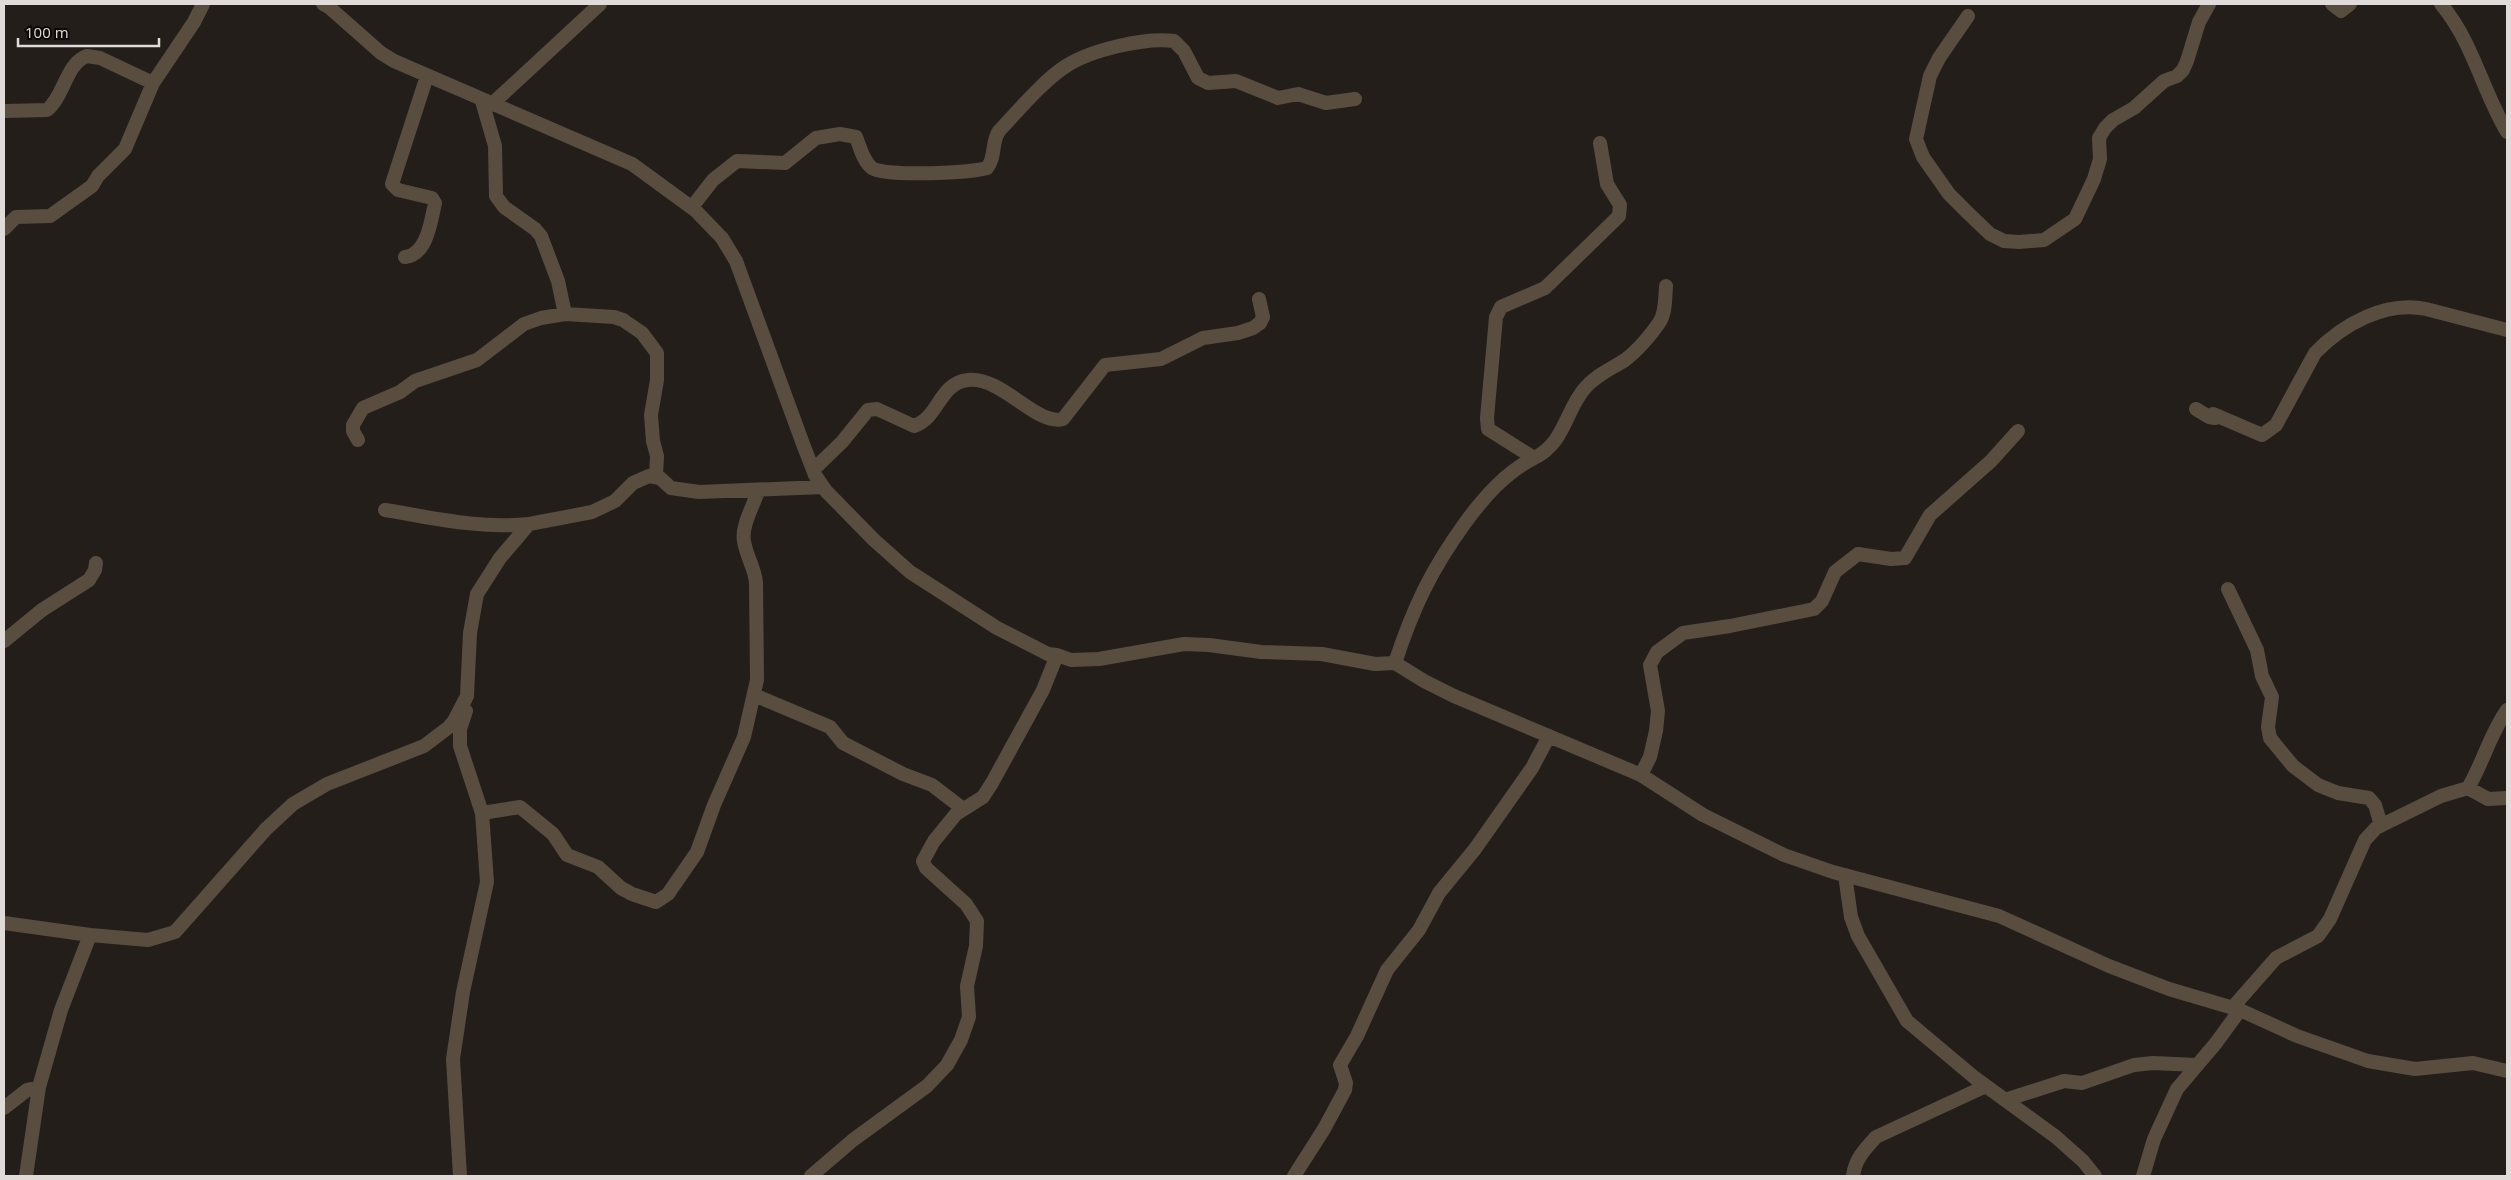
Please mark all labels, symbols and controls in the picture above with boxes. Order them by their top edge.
scale bar [18,15,159,47]
text: 100 m [25,22,69,42]

